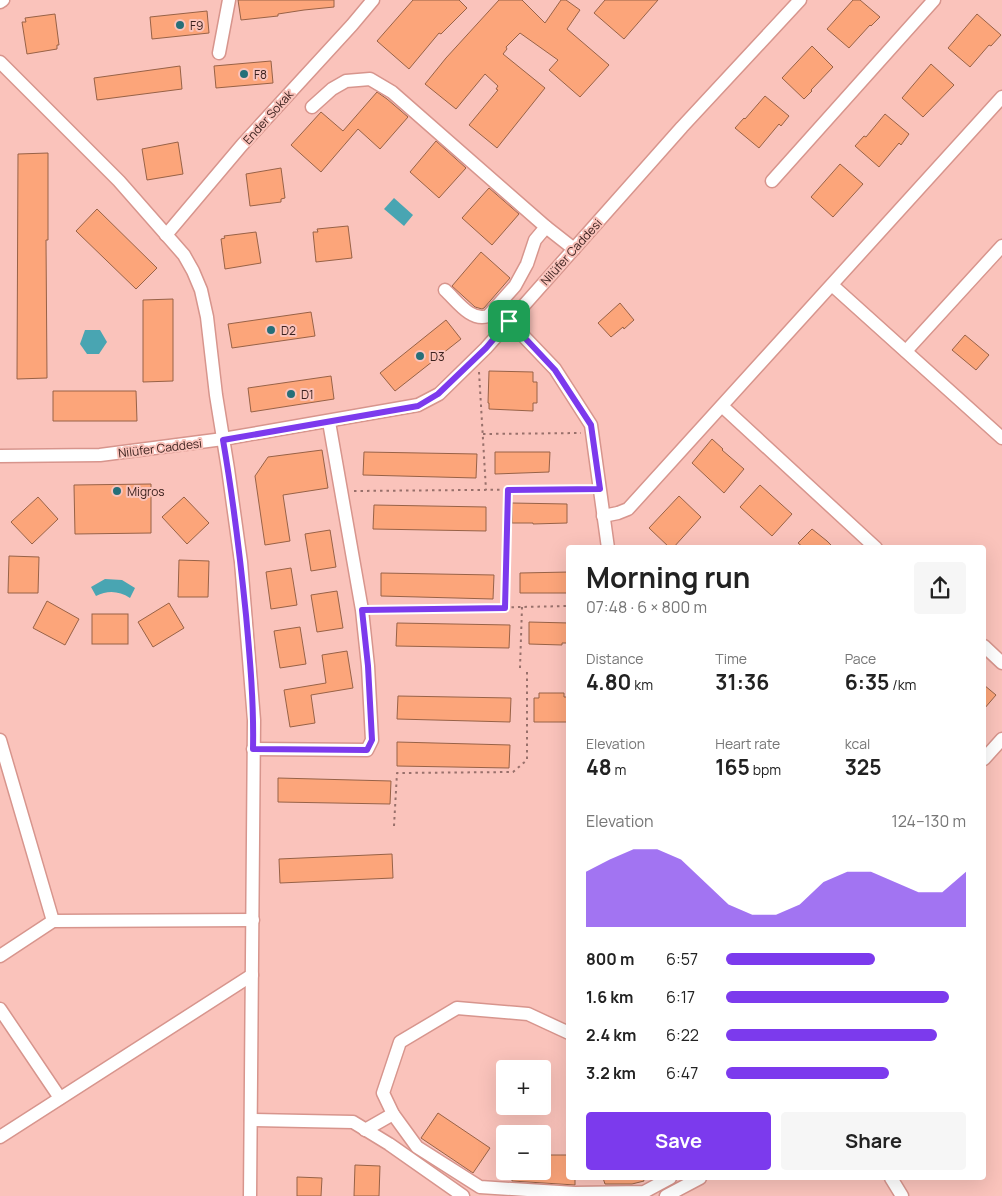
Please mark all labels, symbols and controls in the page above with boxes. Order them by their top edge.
place label: F9 [190,17,204,34]
marker: F9 [174,19,186,31]
place label: F8 [254,66,267,83]
marker: F8 [238,68,250,80]
street label: Ender Sokak [239,85,298,148]
street label: Nilüfer Caddesi [536,215,606,289]
pin [488,300,530,342]
icon: arrive [495,307,523,335]
place label: D2 [281,322,296,339]
marker: D2 [265,324,277,336]
place label: D3 [430,348,445,365]
marker: D3 [414,350,426,362]
place label: D1 [301,386,314,403]
marker: D1 [285,388,297,400]
street label: Nilüfer Caddesi [117,434,203,462]
place label: Migros [127,483,165,500]
marker: Migros [111,485,123,497]
text: Morning run [586,558,750,596]
button: share [914,562,966,614]
text: 07:48 · 6 × 800 m [586,596,707,618]
text: Distance [586,649,643,668]
text: Time [715,649,747,668]
text: Pace [845,649,876,668]
text: 4.80 [586,668,631,696]
text: 31:36 [715,668,769,696]
text: 6:35 [845,668,889,696]
text: km [631,675,653,694]
text: /km [889,675,916,694]
text: Elevation [586,734,645,753]
text: Heart rate [715,734,780,753]
text: kcal [845,734,870,753]
text: 48 [586,753,612,781]
text: 165 [715,753,750,781]
text: 325 [845,753,882,781]
text: m [612,760,626,779]
text: bpm [750,760,781,779]
text: Elevation [586,810,654,832]
text: 124–130 m [892,810,966,832]
text: 800 m [586,948,634,970]
text: 6:57 [666,948,698,970]
text: 1.6 km [586,986,633,1008]
text: 6:17 [666,986,695,1008]
text: 2.4 km [586,1024,636,1046]
text: 6:22 [666,1024,699,1046]
map controls [496,1060,551,1180]
button: + [496,1060,551,1115]
text: 3.2 km [586,1062,636,1084]
text: 6:47 [666,1062,698,1084]
button: Save [586,1112,771,1170]
button: Share [781,1112,966,1170]
button: − [496,1125,551,1180]

